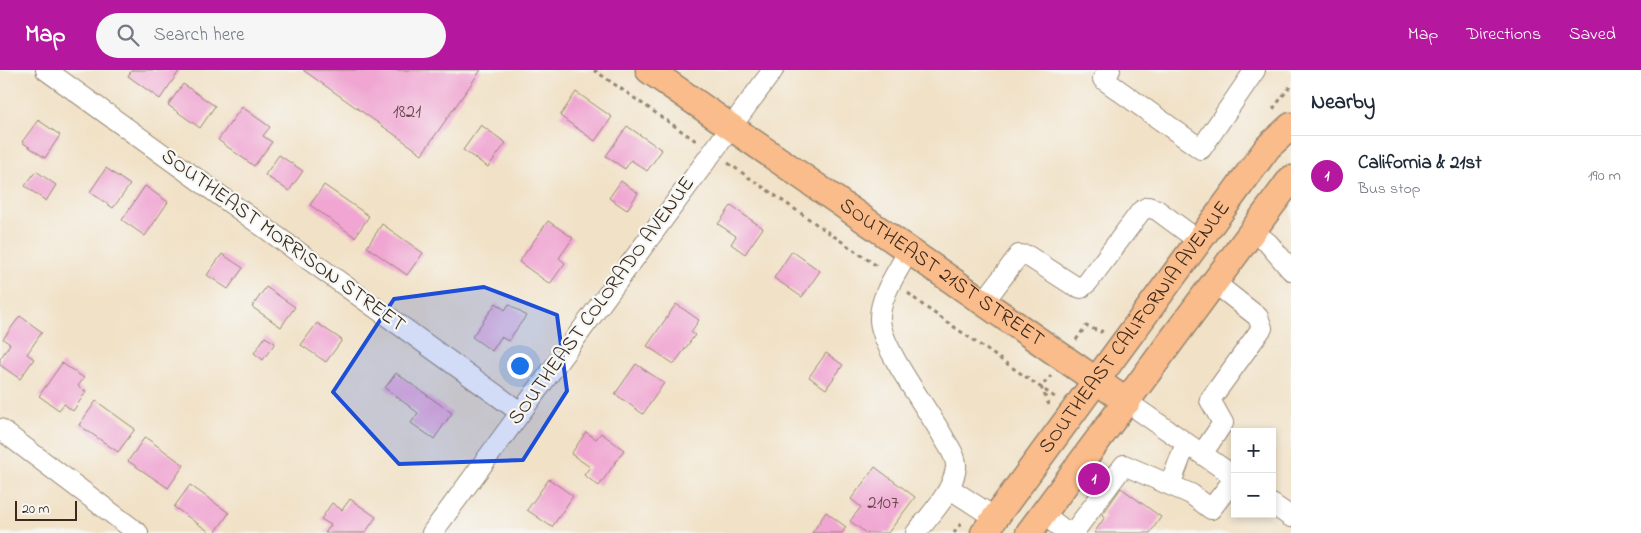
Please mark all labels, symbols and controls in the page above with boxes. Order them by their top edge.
search box [96,13,446,58]
text: Map [25,18,66,53]
icon: search [114,21,142,49]
text: Search here [154,22,245,49]
text: Map [1408,22,1438,48]
text: Directions [1466,22,1541,48]
text: Saved [1569,22,1616,48]
text: Nearby [1311,88,1375,118]
house number: 1821 [393,99,421,126]
street label: SOUTHEAST MORRISON STREET [154,142,412,340]
text: California & 21st [1358,150,1482,177]
text: 1 [1324,164,1330,188]
text: 190 m [1588,164,1621,188]
street label: SOUTHEAST COLORADO AVENUE [501,170,703,432]
text: Bus stop [1358,177,1421,201]
street label: SOUTHEAST 21ST STREET [833,191,1050,355]
street label: SOUTHEAST CALIFORNIA AVENUE [1032,195,1238,460]
your location [507,353,533,379]
map controls [1231,428,1276,518]
button: + [1231,428,1276,473]
pin: 1 [1078,460,1110,498]
button: − [1231,473,1276,518]
house number: 2107 [867,490,899,517]
scale bar [15,498,78,521]
text: 20 m [22,499,49,520]

